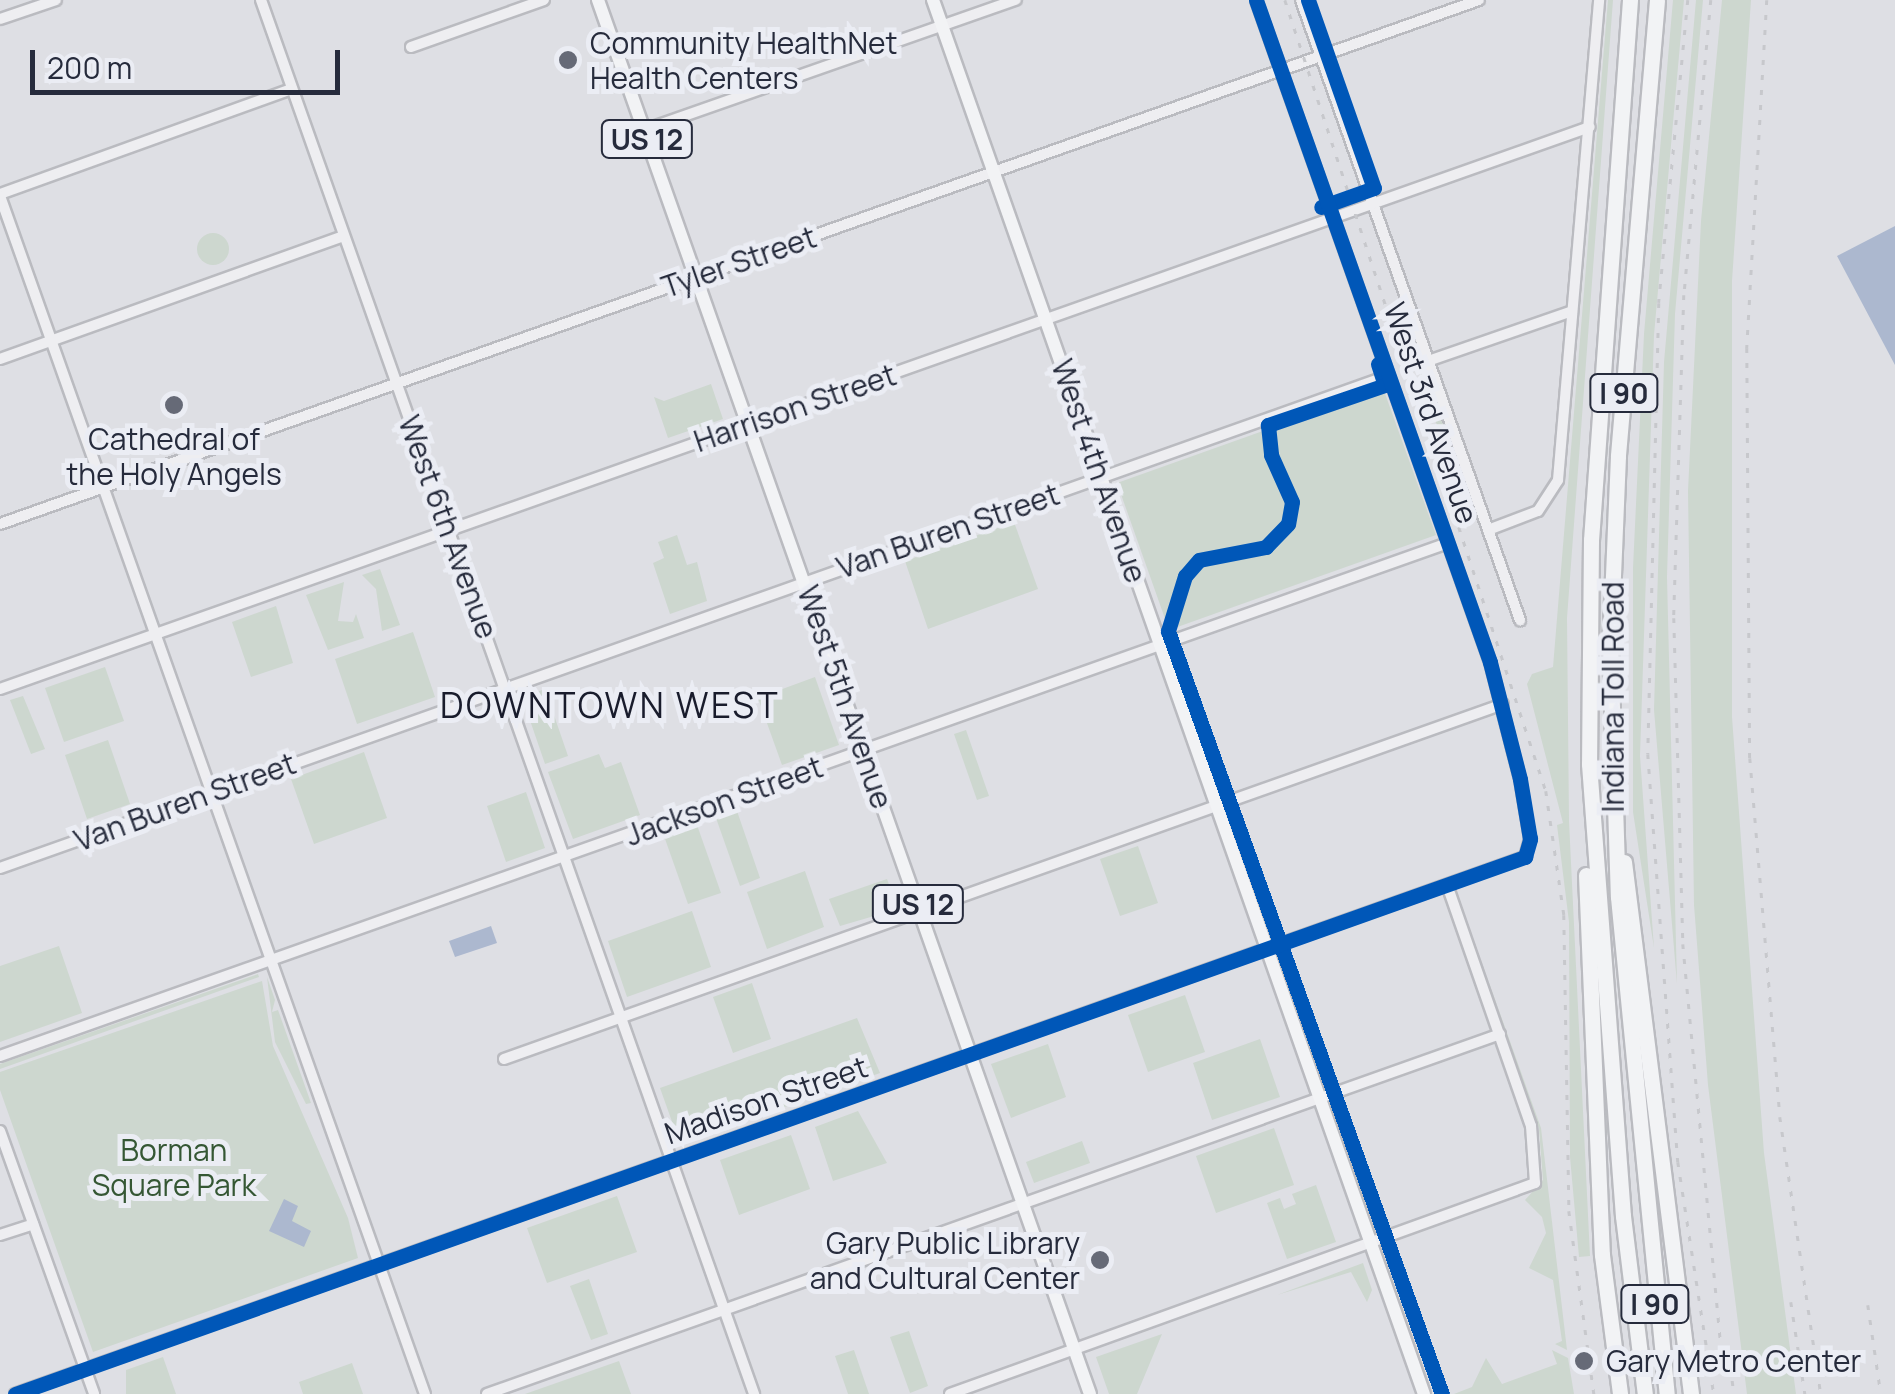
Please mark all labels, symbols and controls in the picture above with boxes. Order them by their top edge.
place label: Community HealthNet Health Centers [590,25,897,96]
scale bar [35,30,345,92]
text: 200 m [47,47,132,88]
marker: Community HealthNet Health Centers [555,47,581,73]
road number: US 12 [600,116,694,162]
street label: Tyler Street [657,219,821,305]
street label: West 3rd Avenue [1376,298,1486,528]
street label: West 4th Avenue [1044,355,1154,587]
street label: Harrison Street [689,357,901,459]
road number: I 90 [1589,370,1659,416]
marker: Cathedral of the Holy Angels [163,394,185,416]
street label: West 6th Avenue [391,411,505,643]
place label: Cathedral of the Holy Angels [66,421,282,492]
street label: Van Buren Street [832,476,1064,586]
street label: West 5th Avenue [790,581,900,813]
street label: Indiana Toll Road [1595,581,1631,813]
district label: DOWNTOWN WEST [440,684,780,726]
street label: Van Buren Street [69,745,301,859]
street label: Jackson Street [621,749,827,853]
road number: US 12 [870,881,966,927]
street label: Madison Street [660,1048,872,1152]
park label: Borman Square Park [92,1132,256,1202]
place label: Gary Public Library and Cultural Center [810,1225,1080,1296]
marker: Gary Public Library and Cultural Center [1089,1249,1111,1271]
road number: I 90 [1620,1281,1690,1327]
place label: Gary Metro Center [1606,1343,1861,1379]
marker: Gary Metro Center [1571,1348,1597,1374]

